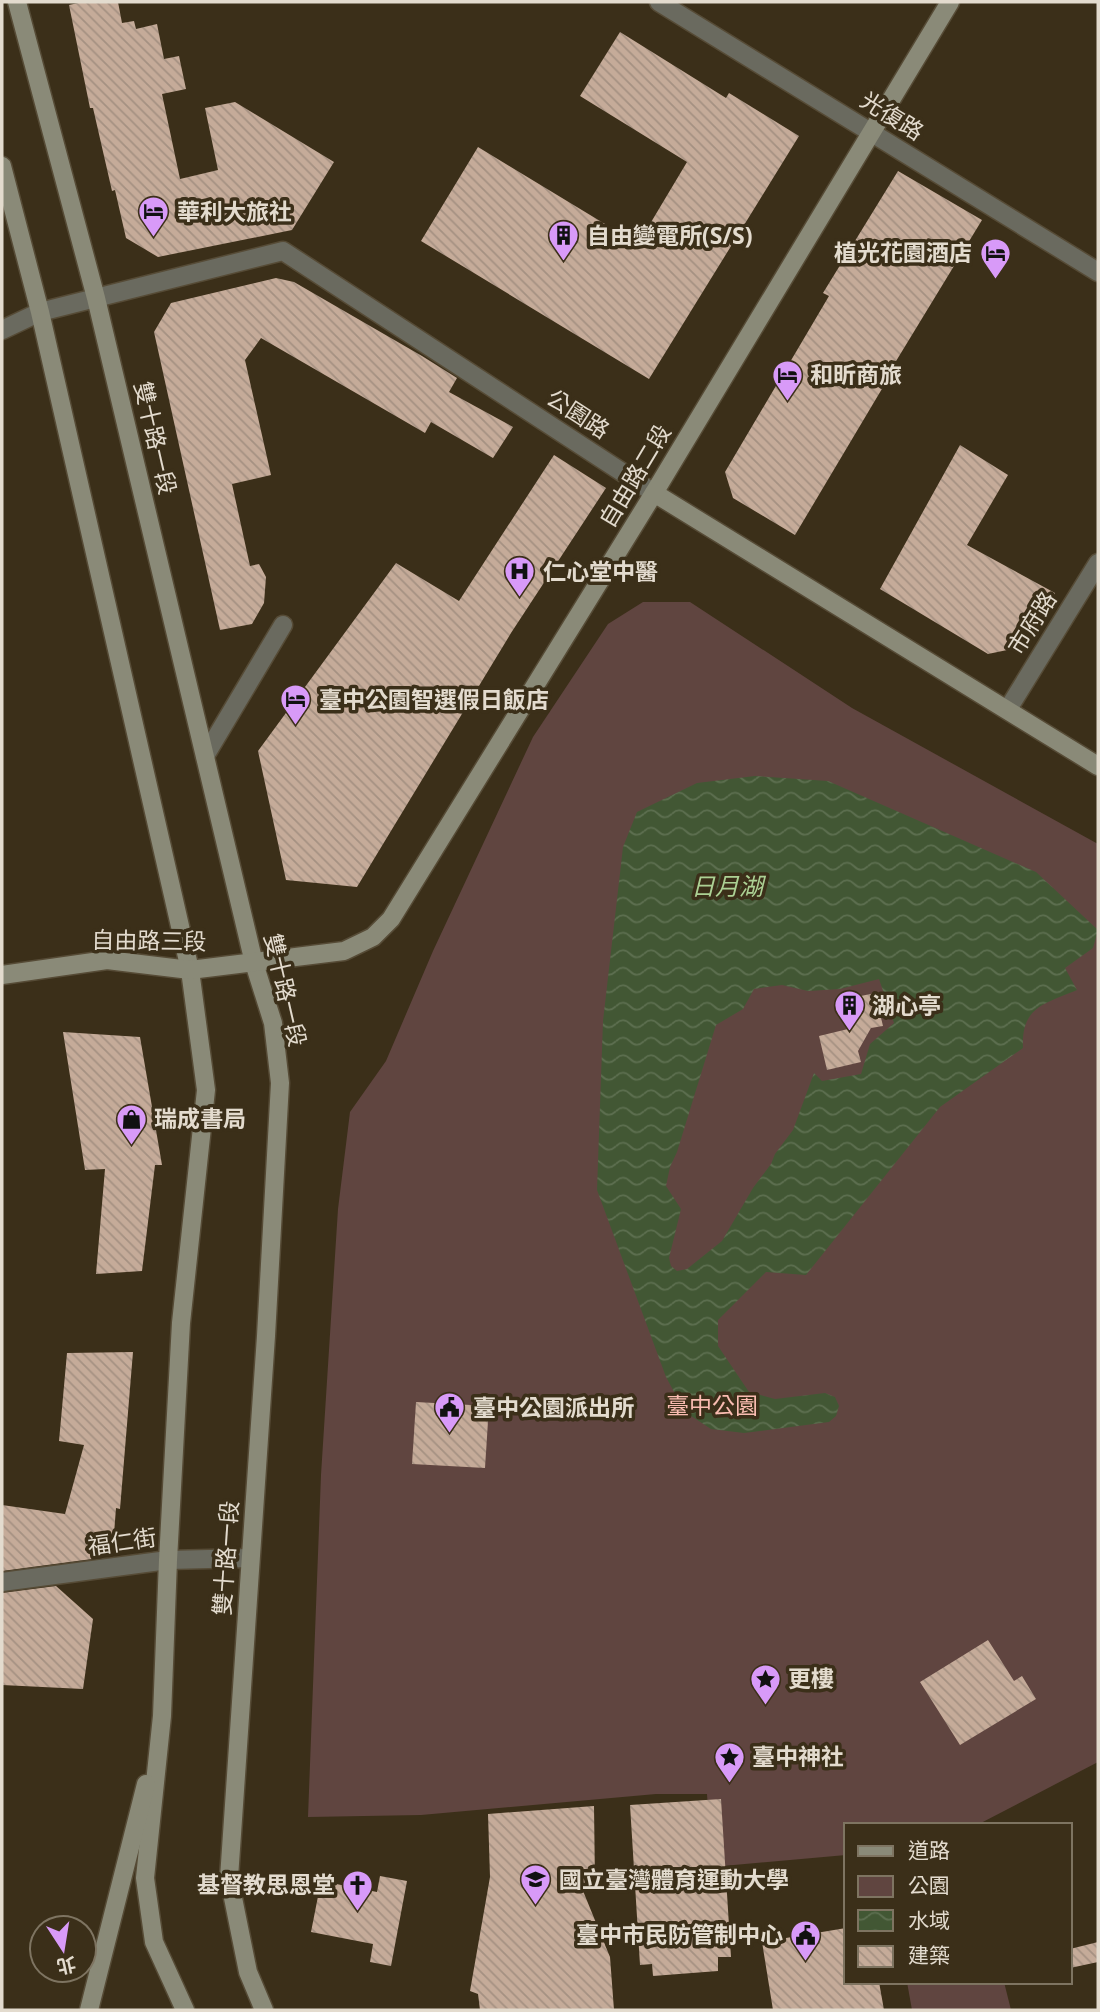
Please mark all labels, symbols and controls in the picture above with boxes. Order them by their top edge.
street label: 光復路 [855,83,930,147]
hotel icon: 華利大旅社 [137,195,171,239]
place label: 華利大旅社 [177,195,292,227]
building icon: 自由變電所(S/S) [547,219,581,263]
place label: 自由變電所(S/S) [587,219,752,251]
place label: 植光花園酒店 [834,236,972,268]
hotel icon: 植光花園酒店 [978,236,1012,280]
hotel icon: 和昕商旅 [770,358,804,402]
place label: 和昕商旅 [810,358,902,390]
street label: 雙十路一段 [127,378,184,497]
street label: 公園路 [541,381,616,445]
street label: 自由路二段 [591,418,677,533]
hospital icon: 仁心堂中醫 [503,555,537,599]
place label: 仁心堂中醫 [543,555,658,587]
street label: 市府路 [999,585,1063,660]
hotel icon: 臺中公園智選假日飯店 [279,683,313,727]
place label: 臺中公園智選假日飯店 [319,683,549,715]
water label: 日月湖 [691,869,767,902]
street label: 自由路三段 [91,923,207,957]
street label: 雙十路一段 [257,930,314,1049]
building icon: 湖心亭 [832,989,866,1033]
place label: 湖心亭 [872,989,941,1021]
shop icon: 瑞成書局 [114,1102,148,1146]
place label: 瑞成書局 [154,1102,246,1134]
park label: 臺中公園 [666,1389,758,1421]
public building icon: 臺中公園派出所 [433,1391,467,1435]
place label: 臺中公園派出所 [473,1391,634,1423]
street label: 雙十路一段 [205,1499,245,1616]
street label: 福仁街 [85,1520,158,1562]
place icon: 更樓 [748,1662,782,1706]
place label: 更樓 [788,1662,834,1694]
place icon: 臺中神社 [712,1740,746,1784]
place label: 臺中神社 [752,1740,844,1772]
legend [844,1823,1072,1984]
text: 道路 [908,1836,950,1864]
school or university icon: 國立臺灣體育運動大學 [519,1863,553,1907]
place label: 國立臺灣體育運動大學 [559,1863,789,1895]
place label: 基督教思恩堂 [197,1868,335,1900]
church icon: 基督教思恩堂 [341,1868,375,1912]
text: 公園 [908,1871,950,1899]
text: 水域 [908,1906,950,1934]
north arrow [28,1914,98,1984]
place label: 臺中市民防管制中心 [576,1918,783,1950]
public building icon: 臺中市民防管制中心 [789,1918,823,1962]
text: 建築 [908,1941,950,1969]
text: 北 [55,1951,79,1980]

